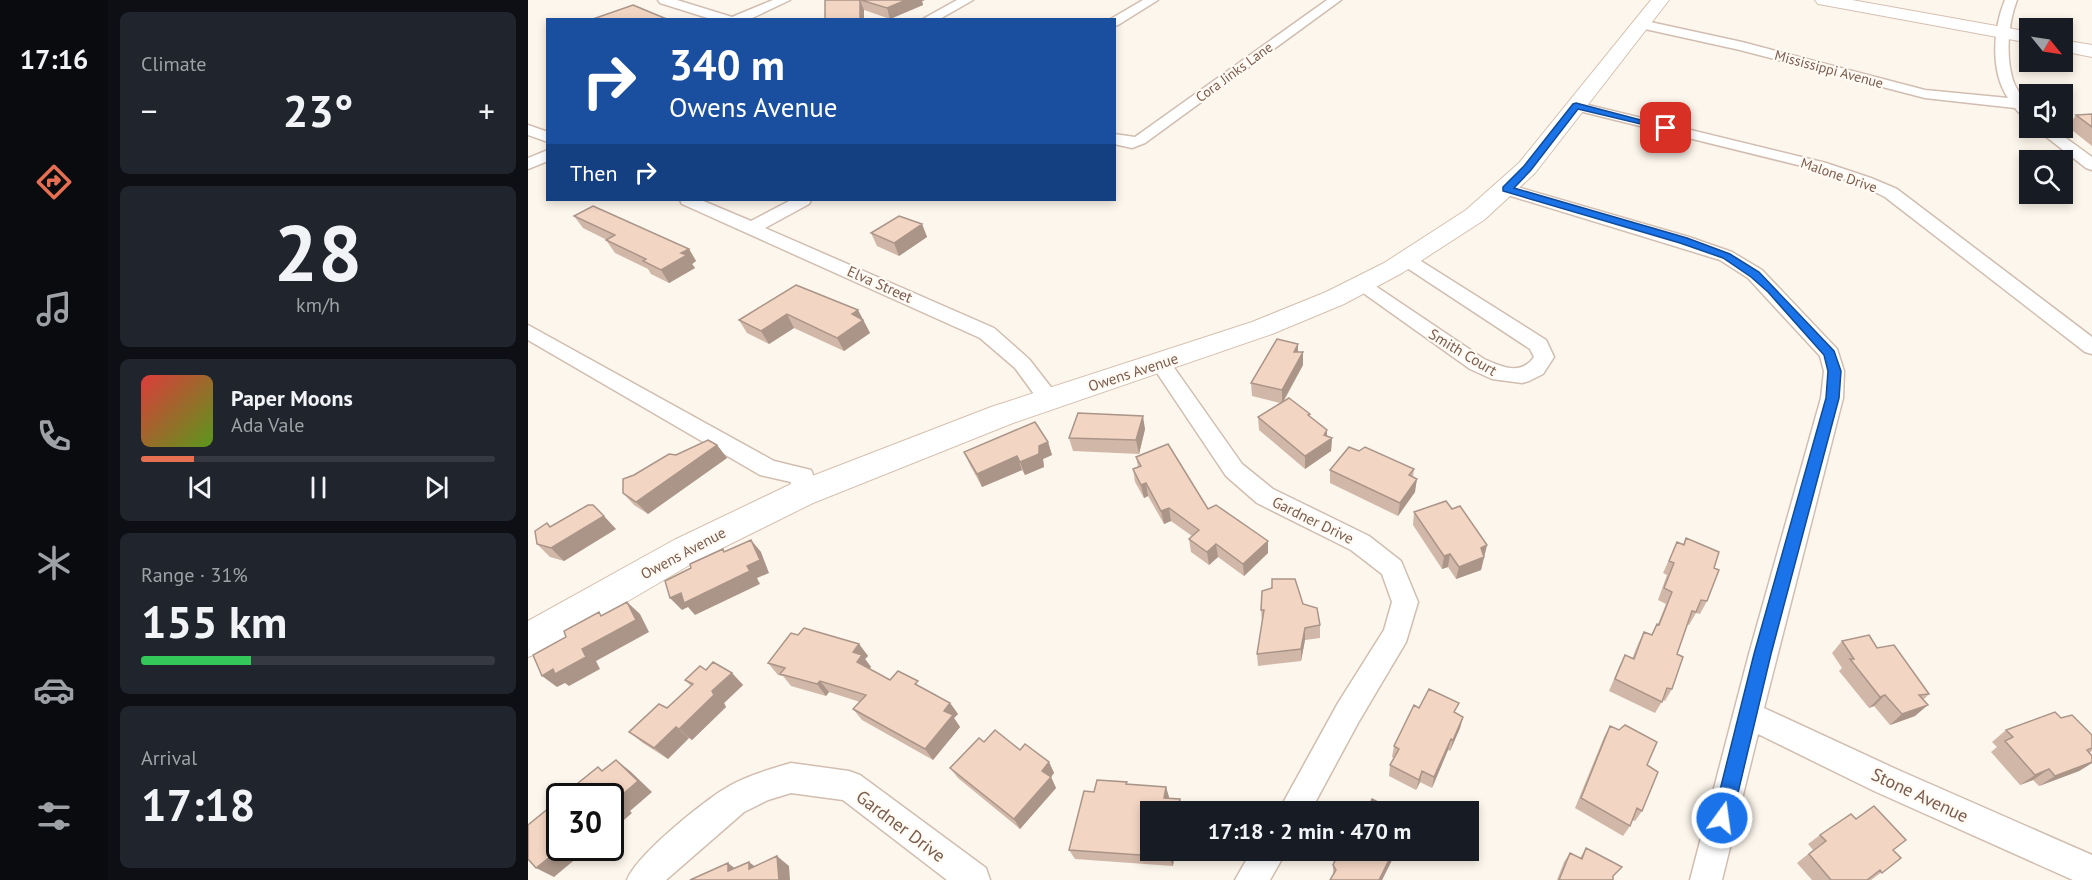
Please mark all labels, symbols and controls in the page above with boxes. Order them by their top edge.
north arrow [2019,18,2073,72]
map controls [2019,18,2073,204]
text: 340 m [669,37,785,92]
street label: Cora Jinks Lane [1192,38,1276,106]
text: 17:16 [20,42,88,76]
icon: right [570,42,648,120]
street label: Mississippi Avenue [1773,46,1885,92]
text: Climate [141,51,207,77]
text: 23° [283,81,353,139]
button: sound [2019,84,2073,138]
text: − [141,89,158,132]
text: + [478,89,495,132]
text: Owens Avenue [669,90,838,124]
pin [1640,102,1691,153]
icon: arrive [1649,111,1682,144]
button: search [2019,150,2073,204]
street label: Malone Drive [1798,154,1880,196]
icon: right [629,156,662,189]
text: Then [570,159,617,187]
icon: directions [33,161,75,203]
text: 28 [274,202,362,303]
street label: Elva Street [844,261,916,307]
icon: music [33,288,75,330]
text: km/h [296,292,340,318]
street label: Smith Court [1425,324,1501,380]
street label: Owens Avenue [1086,348,1180,396]
text: Paper Moons [231,384,353,412]
text: Ada Vale [231,412,304,438]
icon: phone [33,415,75,457]
icon: previous [184,471,217,504]
icon: pause [302,471,335,504]
icon: next [420,471,453,504]
street label: Gardner Drive [1269,492,1357,548]
street label: Owens Avenue [637,523,729,583]
icon: climate [33,542,75,584]
text: Range · 31% [141,562,248,588]
text: 155 km [141,592,287,650]
icon: car [33,669,75,711]
text: Arrival [141,745,197,771]
street label: Stone Avenue [1868,762,1972,828]
text: 17:18 [141,775,255,833]
speed limit sign: 30 [546,783,624,861]
street label: Gardner Drive [852,785,950,867]
position arrow [1690,786,1754,850]
icon: filters [33,795,75,837]
text: 17:18 · 2 min · 470 m [1208,817,1411,845]

